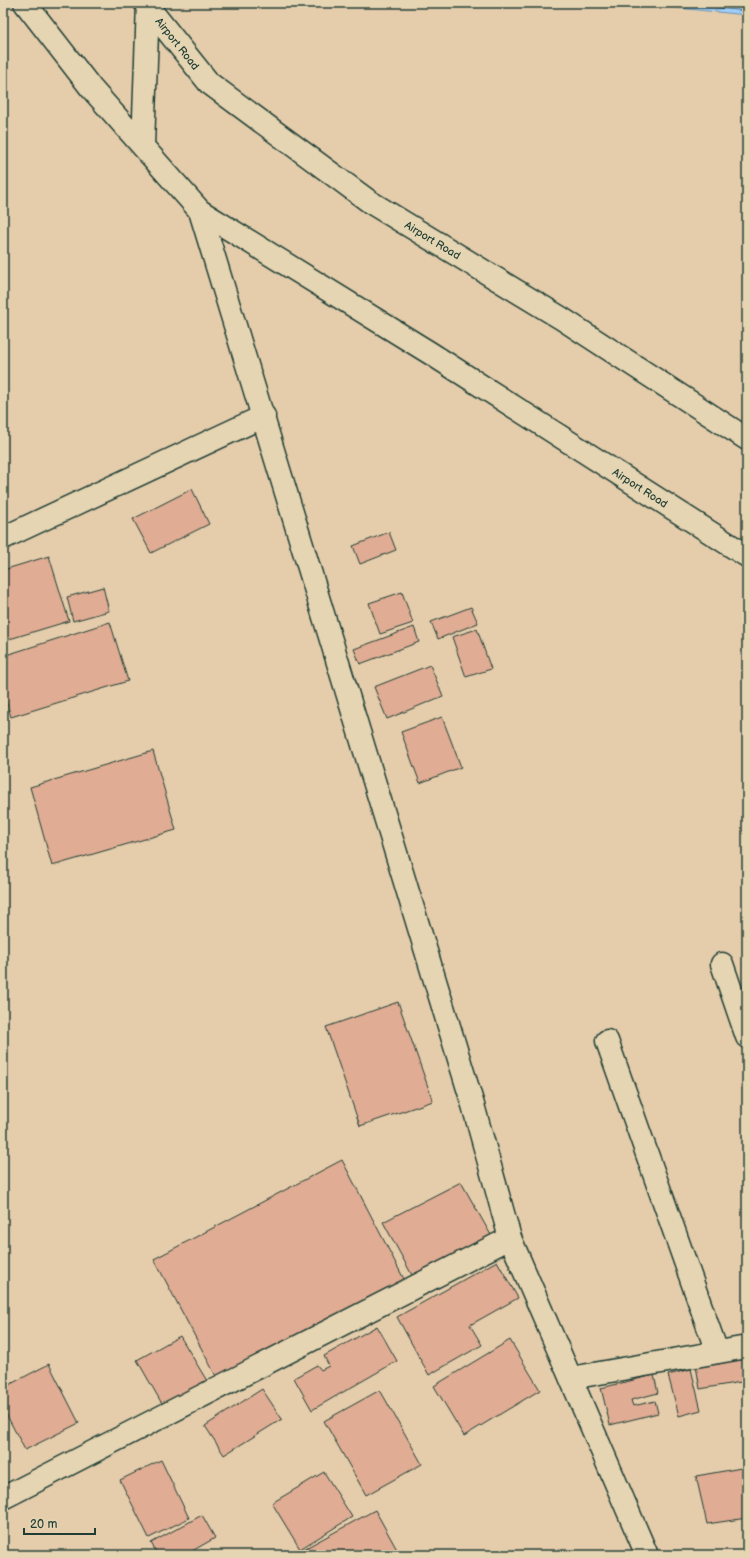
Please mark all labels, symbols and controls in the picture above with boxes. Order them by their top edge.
street label: Airport Road [152,15,202,73]
street label: Airport Road [402,219,463,262]
street label: Airport Road [610,466,670,511]
scale bar [24,1510,95,1536]
text: 20 m [30,1517,57,1532]

